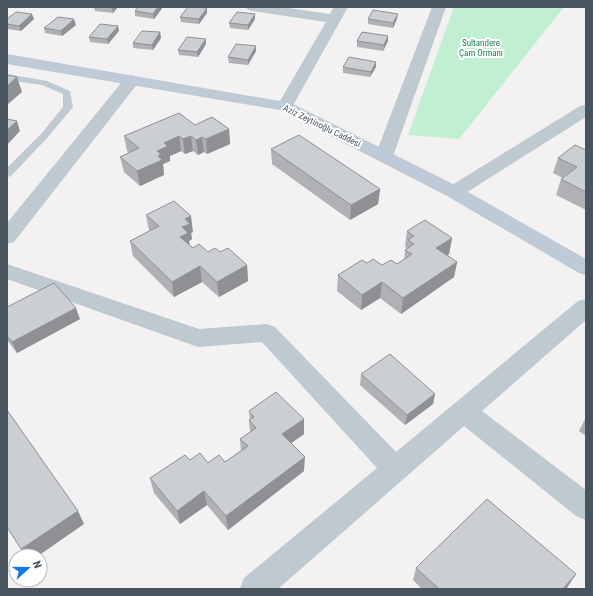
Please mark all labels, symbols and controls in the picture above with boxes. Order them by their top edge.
park label: Sultandere Çam Ormanı [459,38,503,58]
street label: Aziz Zeytinoğlu Caddesi [282,103,362,149]
north arrow [8,548,48,588]
text: N [30,559,44,570]

